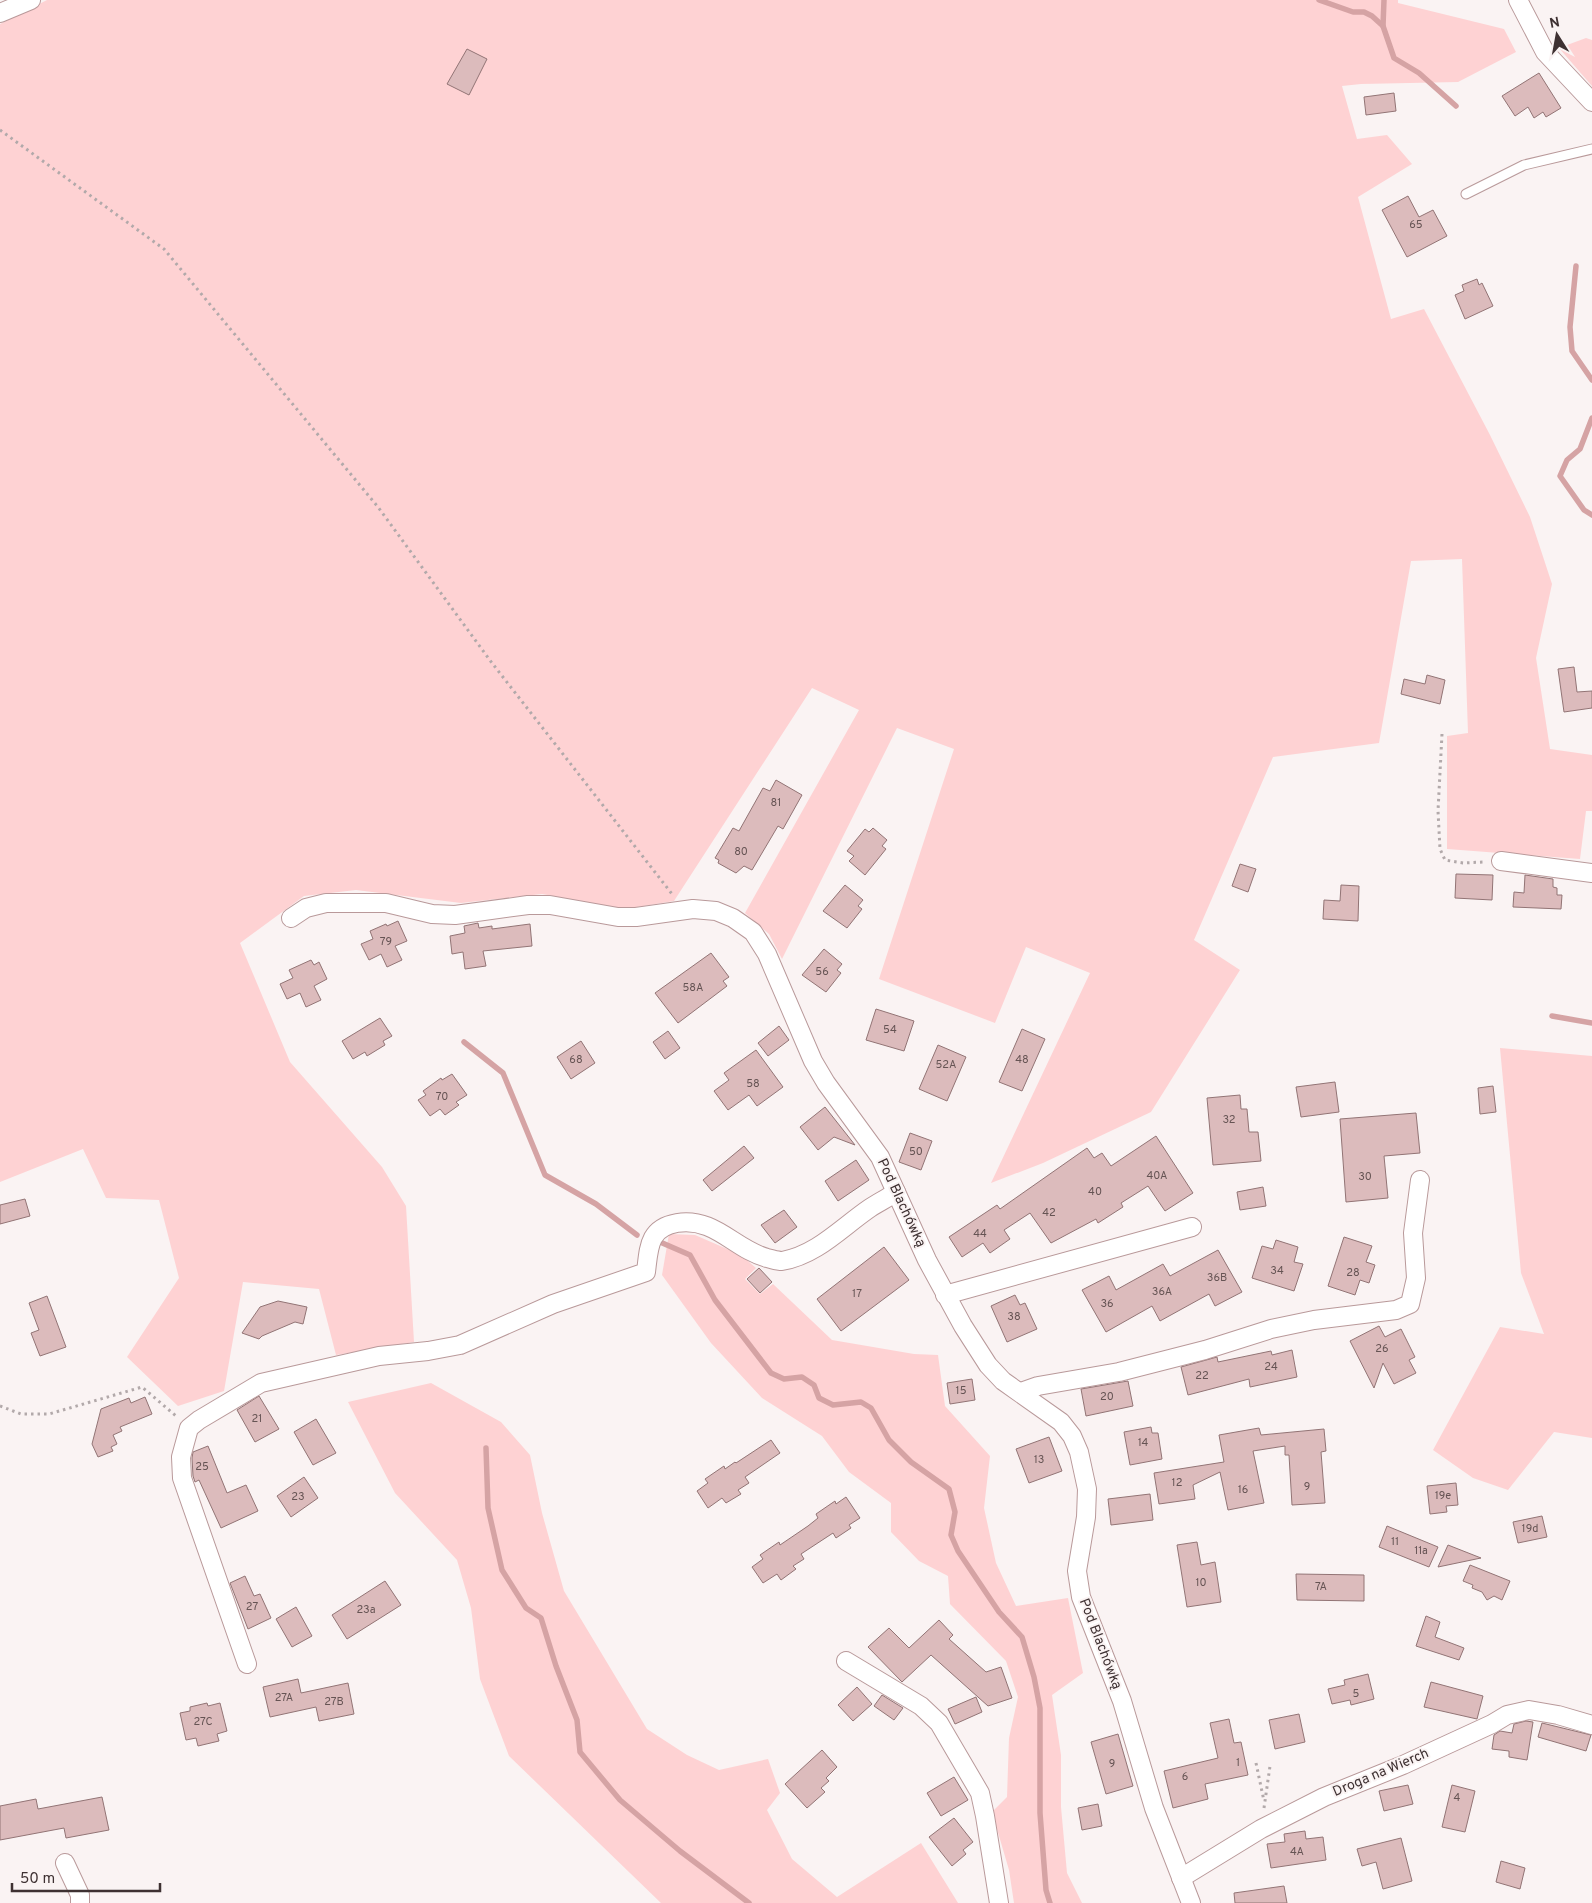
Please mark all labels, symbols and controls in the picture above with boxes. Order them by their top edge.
north arrow [1532,10,1582,60]
text: N [1548,14,1561,33]
house number: 65 [1409,218,1423,232]
house number: 81 [771,796,781,810]
house number: 80 [734,845,748,859]
house number: 79 [380,935,392,949]
house number: 56 [815,965,829,979]
house number: 58A [683,981,703,995]
house number: 54 [883,1023,897,1037]
house number: 68 [569,1053,583,1067]
house number: 48 [1015,1053,1029,1067]
house number: 52A [936,1058,956,1072]
house number: 58 [746,1077,760,1091]
house number: 70 [436,1090,448,1104]
house number: 32 [1222,1113,1236,1127]
house number: 50 [909,1145,923,1159]
street label: Pod Blachówką [873,1156,929,1250]
house number: 40A [1146,1169,1168,1183]
house number: 30 [1358,1170,1372,1184]
house number: 40 [1088,1185,1102,1199]
house number: 42 [1042,1206,1056,1220]
house number: 44 [973,1227,987,1241]
house number: 34 [1270,1264,1284,1278]
house number: 28 [1346,1266,1360,1280]
house number: 36B [1207,1271,1227,1285]
house number: 36A [1152,1285,1172,1299]
house number: 17 [852,1287,862,1301]
house number: 36 [1100,1297,1114,1311]
house number: 38 [1007,1310,1021,1324]
house number: 26 [1375,1342,1389,1356]
house number: 24 [1264,1360,1278,1374]
house number: 22 [1195,1369,1209,1383]
house number: 15 [956,1384,967,1398]
house number: 20 [1100,1390,1114,1404]
house number: 21 [252,1412,262,1426]
house number: 14 [1138,1436,1149,1450]
house number: 13 [1034,1453,1044,1467]
house number: 25 [195,1460,209,1474]
house number: 12 [1172,1476,1182,1490]
house number: 9 [1304,1480,1310,1494]
house number: 16 [1238,1483,1248,1497]
house number: 19e [1435,1489,1451,1503]
house number: 23 [291,1490,305,1504]
house number: 19d [1522,1522,1538,1536]
house number: 11 [1391,1535,1399,1549]
house number: 11a [1414,1544,1428,1558]
house number: 10 [1195,1576,1207,1590]
house number: 7A [1315,1580,1327,1594]
street label: Pod Blachówką [1075,1596,1125,1692]
house number: 27 [246,1600,258,1614]
house number: 23a [356,1603,376,1617]
house number: 5 [1353,1687,1360,1701]
house number: 27A [275,1691,293,1705]
house number: 27B [324,1695,344,1709]
house number: 27C [193,1715,213,1729]
street label: Droga na Wierch [1330,1745,1432,1801]
house number: 1 [1236,1756,1240,1770]
house number: 9 [1109,1757,1115,1771]
house number: 6 [1182,1770,1188,1784]
house number: 4 [1454,1791,1461,1805]
house number: 4A [1290,1845,1304,1859]
scale bar [12,1860,160,1892]
text: 50 m [20,1870,55,1889]

